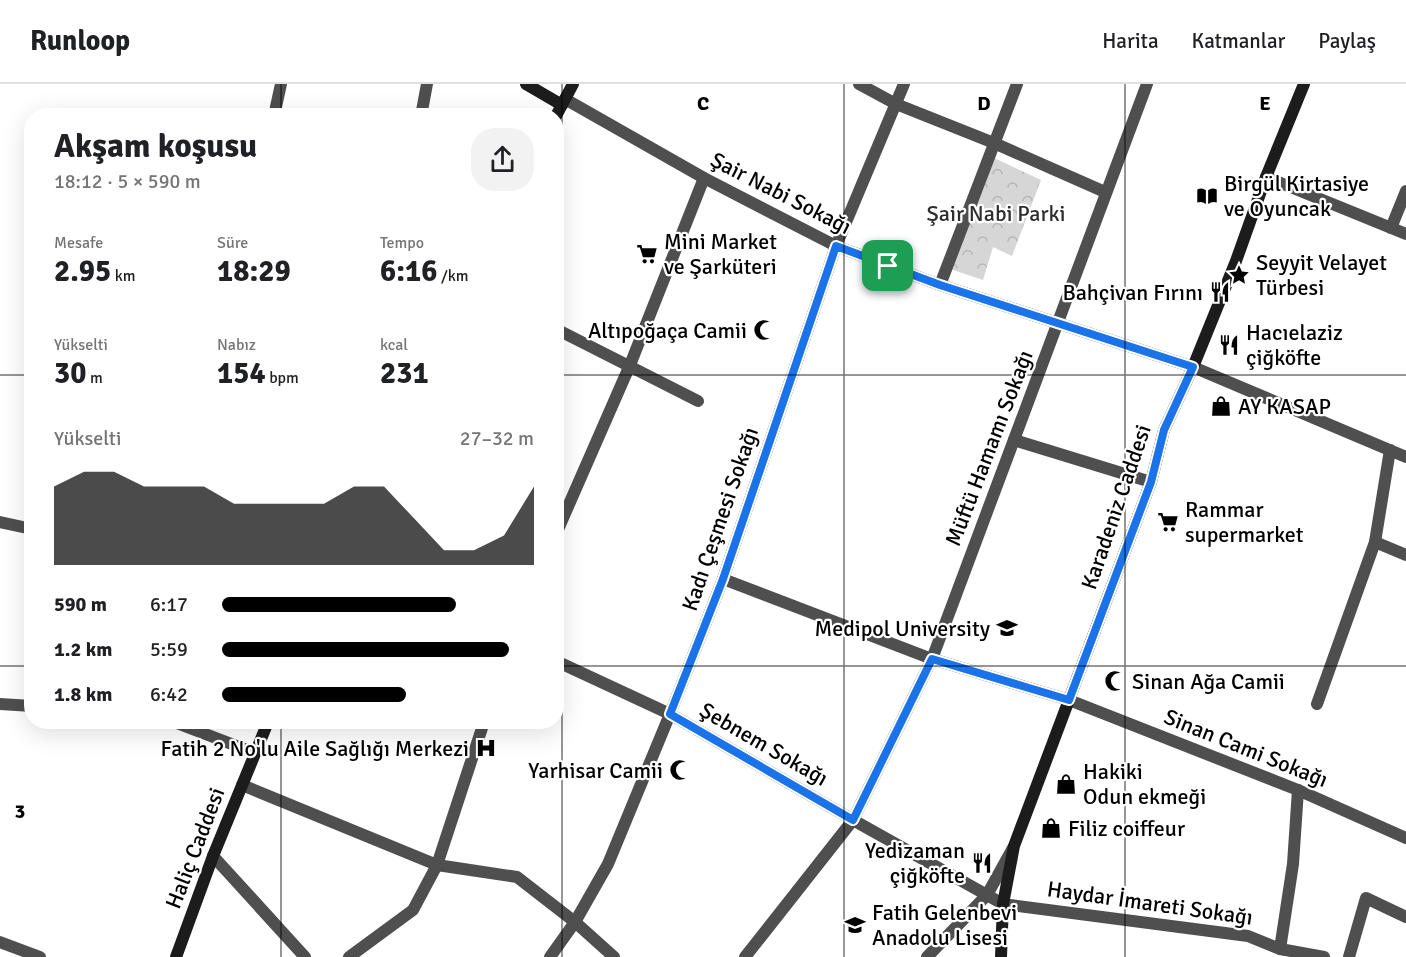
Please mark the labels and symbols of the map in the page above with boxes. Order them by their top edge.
text: C [697,91,709,116]
text: D [977,91,991,116]
text: E [1259,91,1271,116]
street label: Şair Nabi Sokağı [706,146,856,240]
place label: Birgül Kirtasiye ve Oyuncak [1224,170,1369,222]
library icon: Birgül Kirtasiye ve Oyuncak [1195,184,1219,208]
park label: Şair Nabi Parki [927,200,1065,227]
place label: Mini Market ve Şarküteri [664,228,777,280]
pin [862,240,913,291]
supermarket icon: Mini Market ve Şarküteri [635,242,659,266]
place label: Seyyit Velayet Türbesi [1256,249,1387,301]
place icon: Seyyit Velayet Türbesi [1227,263,1251,287]
place label: Bahçivan Fırını [1062,279,1203,306]
restaurant icon: Bahçivan Fırını [1208,280,1232,304]
place label: Altıpoğaça Camii [588,317,747,344]
mosque icon: Altıpoğaça Camii [752,318,776,342]
place label: Hacıelaziz çiğköfte [1246,319,1343,371]
restaurant icon: Hacıelaziz çiğköfte [1217,333,1241,357]
street label: Müftü Hamamı Sokağı [939,346,1039,550]
place label: AY KASAP [1238,393,1331,420]
shop icon: AY KASAP [1209,394,1233,418]
street label: Karadeniz Caddesi [1075,421,1157,593]
street label: Kadı Çeşmesi Sokağı [676,424,764,614]
place label: Rammar supermarket [1185,496,1304,548]
supermarket icon: Rammar supermarket [1156,510,1180,534]
place label: Medipol University [814,615,991,642]
school or university icon: Medipol University [995,616,1019,640]
place label: Sinan Ağa Camii [1132,668,1285,695]
mosque icon: Sinan Ağa Camii [1103,669,1127,693]
street label: Şebnem Sokağı [695,696,833,792]
street label: Sinan Cami Sokağı [1160,703,1332,793]
place label: Fatih 2 No'lu Aile Sağlığı Merkezi [161,735,469,762]
hospital icon: Fatih 2 No'lu Aile Sağlığı Merkezi [474,736,498,760]
place label: Yarhisar Camii [528,757,663,784]
mosque icon: Yarhisar Camii [668,758,692,782]
place label: Hakiki Odun ekmeği [1083,758,1206,810]
shop icon: Hakiki Odun ekmeği [1054,772,1078,796]
street label: Haliç Caddesi [160,784,230,912]
text: 3 [15,799,25,824]
place label: Filiz coiffeur [1068,815,1185,842]
shop icon: Filiz coiffeur [1039,816,1063,840]
place label: Yedizaman çiğköfte [865,837,965,889]
restaurant icon: Yedizaman çiğköfte [970,851,994,875]
street label: Haydar İmareti Sokağı [1045,875,1255,931]
place label: Fatih Gelenbevi Anadolu Lisesi [872,899,1017,951]
school or university icon: Fatih Gelenbevi Anadolu Lisesi [843,913,867,937]

